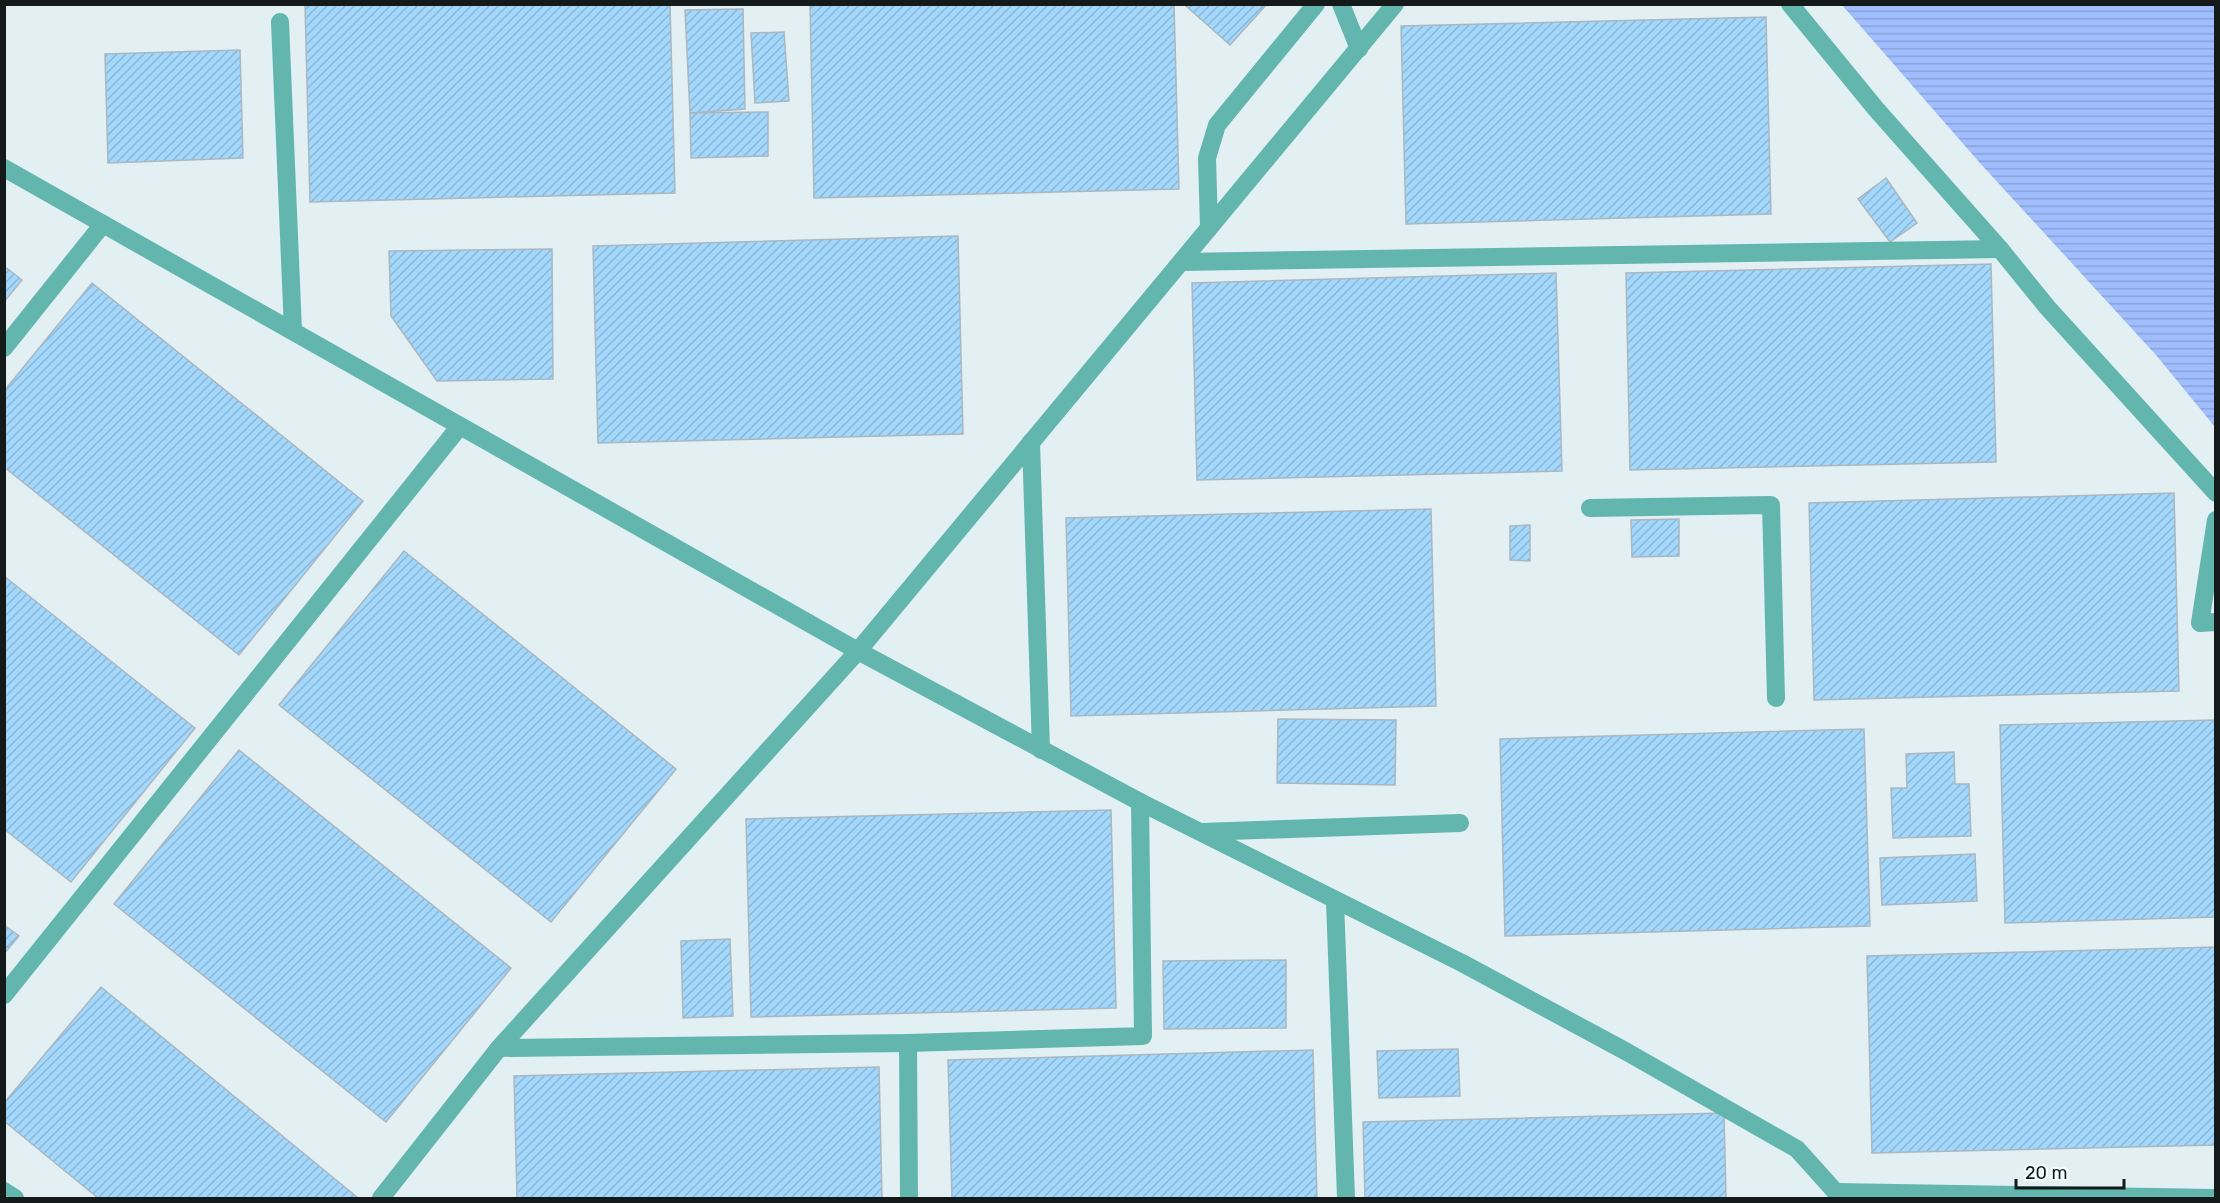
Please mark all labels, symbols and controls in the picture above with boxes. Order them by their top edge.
scale bar [2016,1152,2124,1190]
text: 20 m [2025,1162,2067,1184]

